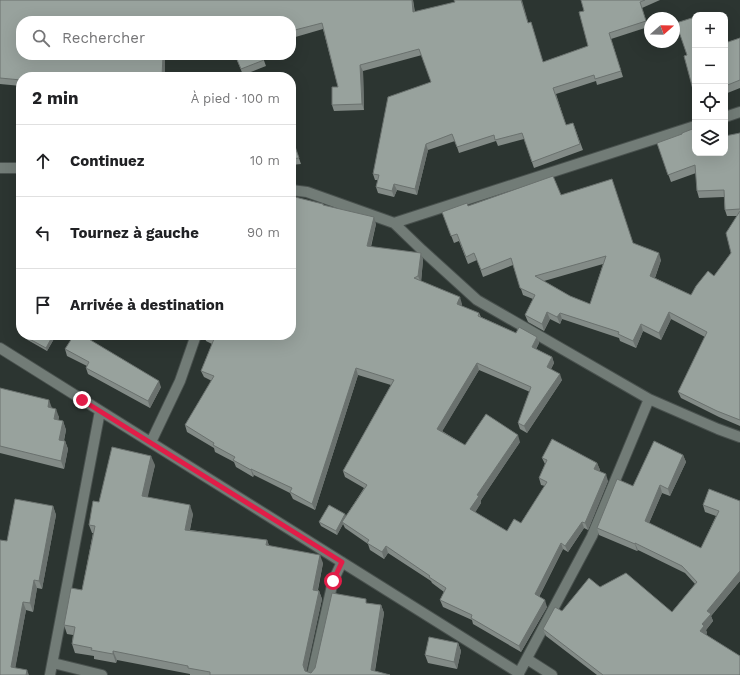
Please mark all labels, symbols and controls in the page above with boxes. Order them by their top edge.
north arrow [644,12,680,48]
map controls [692,12,728,156]
button: + [692,12,728,48]
search box [16,16,296,60]
icon: search [30,27,52,49]
text: Rechercher [62,29,145,47]
button: − [692,48,728,84]
button: locate [692,84,728,120]
text: 2 min [32,88,78,108]
text: À pied · 100 m [191,91,280,106]
button: layers [692,120,728,156]
icon: ahead [32,150,54,172]
text: Continuez [70,152,144,170]
text: 10 m [250,153,280,168]
icon: left [32,222,54,244]
text: Tournez à gauche [70,224,199,242]
text: 90 m [247,225,280,240]
icon: arrive [32,294,54,316]
text: Arrivée à destination [70,296,224,314]
route end [73,391,91,409]
route start [324,572,342,590]

